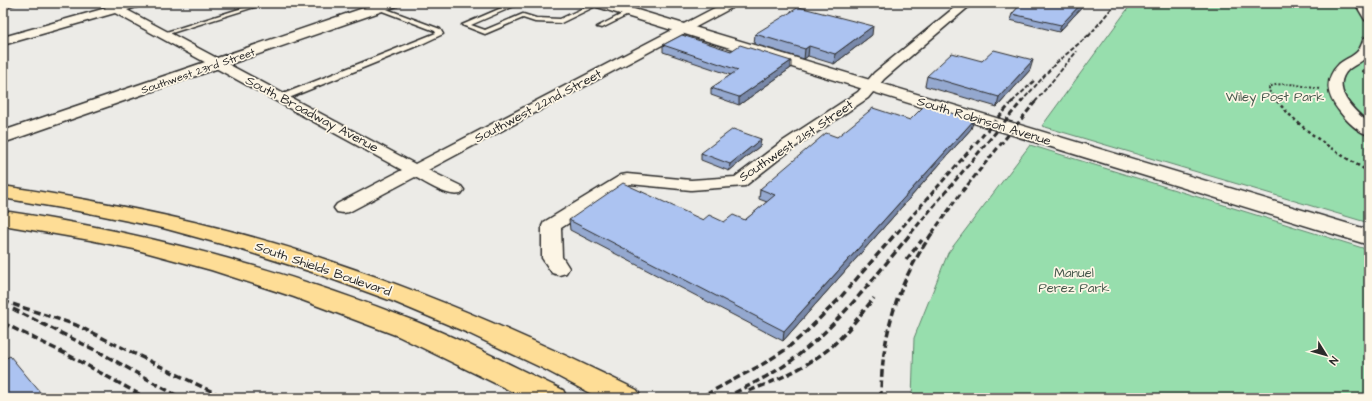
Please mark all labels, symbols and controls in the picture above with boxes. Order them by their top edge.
street label: Southwest 23rd Street [139,44,258,98]
street label: Southwest 22nd Street [471,64,605,147]
street label: South Broadway Avenue [242,71,382,158]
park label: Wiley Post Park [1226,88,1324,107]
street label: South Robinson Avenue [915,92,1053,150]
street label: Southwest 21st Street [735,95,857,186]
street label: South Shields Boulevard [253,237,394,301]
park label: Manuel Perez Park [1038,264,1110,297]
north arrow [1306,335,1346,375]
text: N [1325,353,1342,368]

